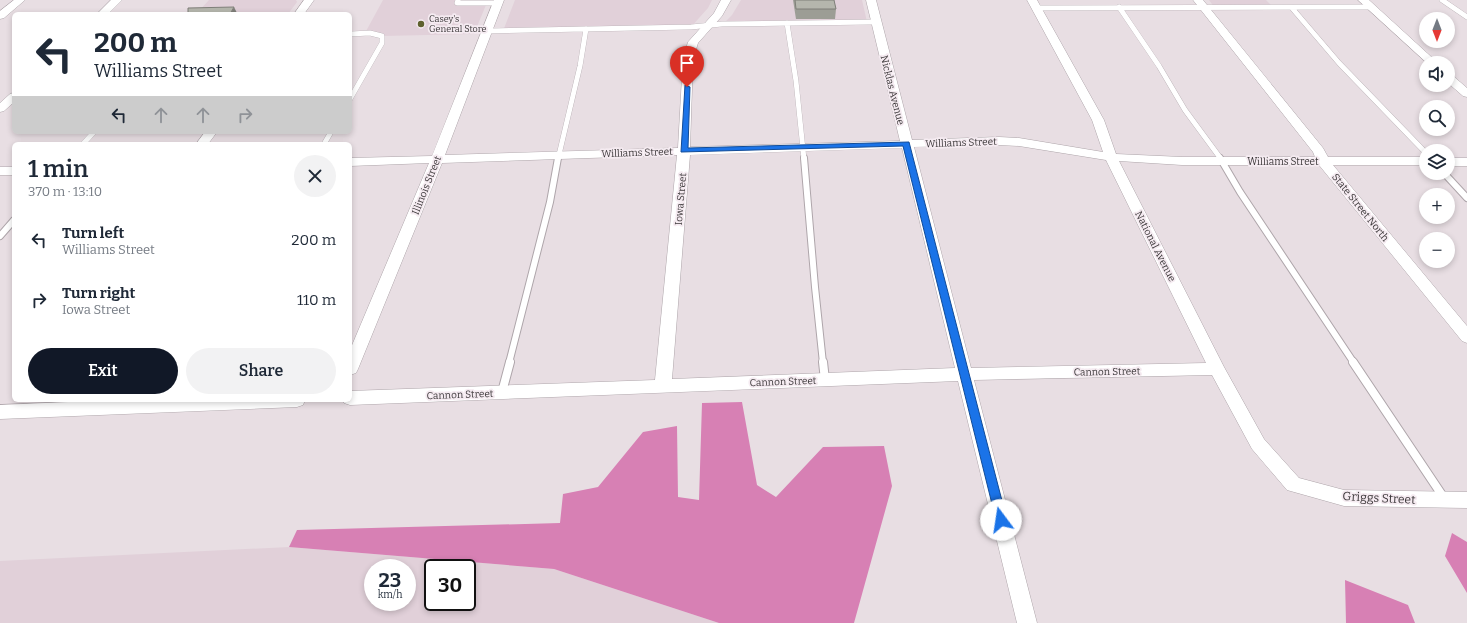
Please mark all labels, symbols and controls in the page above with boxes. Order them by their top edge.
north arrow [1419,12,1455,48]
map controls [1419,12,1455,268]
place label: Casey's General Store [429,14,487,34]
marker: Casey's General Store [416,19,426,29]
text: 200 m [94,26,177,59]
icon: left [28,28,80,80]
pin [670,46,704,87]
icon: arrive [676,52,698,74]
street label: Nicklas Avenue [878,54,907,126]
button: sound [1419,56,1455,92]
text: Williams Street [94,60,223,82]
button: search [1419,100,1455,136]
icon: left [108,104,130,126]
icon: ahead [150,104,172,126]
icon: ahead [192,104,214,126]
icon: right [234,104,256,126]
street label: Williams Street [925,136,997,150]
button: layers [1419,144,1455,180]
street label: Williams Street [601,146,673,160]
street label: Illinois Street [410,154,444,217]
text: 1 min [28,155,88,183]
button: close [294,155,336,197]
street label: Williams Street [1247,156,1319,168]
street label: State Street North [1329,171,1392,245]
street label: Iowa Street [673,172,689,226]
text: 370 m · 13:10 [28,184,102,199]
button: + [1419,188,1455,224]
street label: National Avenue [1132,209,1178,284]
text: Turn left [62,224,124,242]
icon: left [28,229,50,251]
text: 200 m [291,231,336,249]
button: − [1419,232,1455,268]
text: Williams Street [62,242,155,257]
text: Turn right [62,284,135,302]
icon: right [28,289,50,311]
text: 110 m [297,291,336,309]
text: Iowa Street [62,302,130,317]
button: Exit [28,348,178,394]
button: Share [186,348,336,394]
street label: Cannon Street [1074,365,1141,379]
street label: Cannon Street [750,375,817,389]
street label: Cannon Street [427,388,494,402]
street label: Griggs Street [1342,489,1416,507]
position arrow [980,499,1022,541]
speed limit sign: 30 [424,559,476,611]
text: 23 [379,568,401,592]
text: km/h [378,589,402,601]

